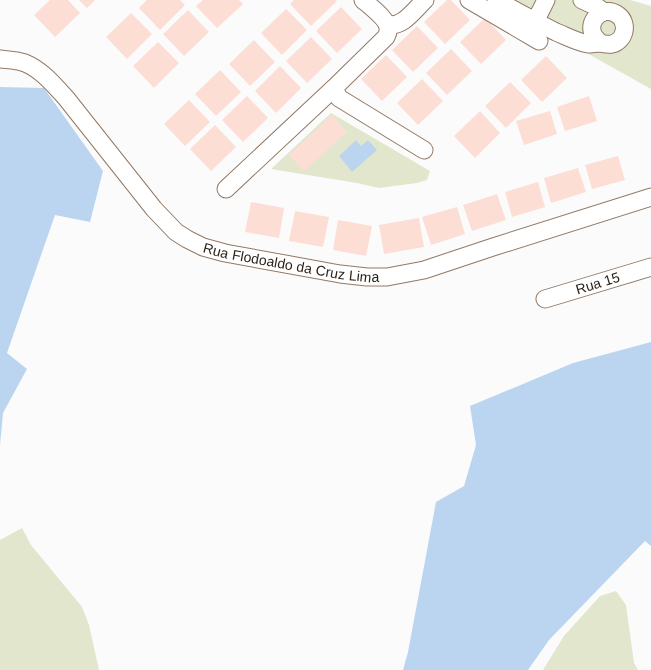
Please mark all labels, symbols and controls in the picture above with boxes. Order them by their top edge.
street label: Rua Flodoaldo da Cruz Lima [202,239,379,285]
street label: Rua 15 [574,269,622,297]

